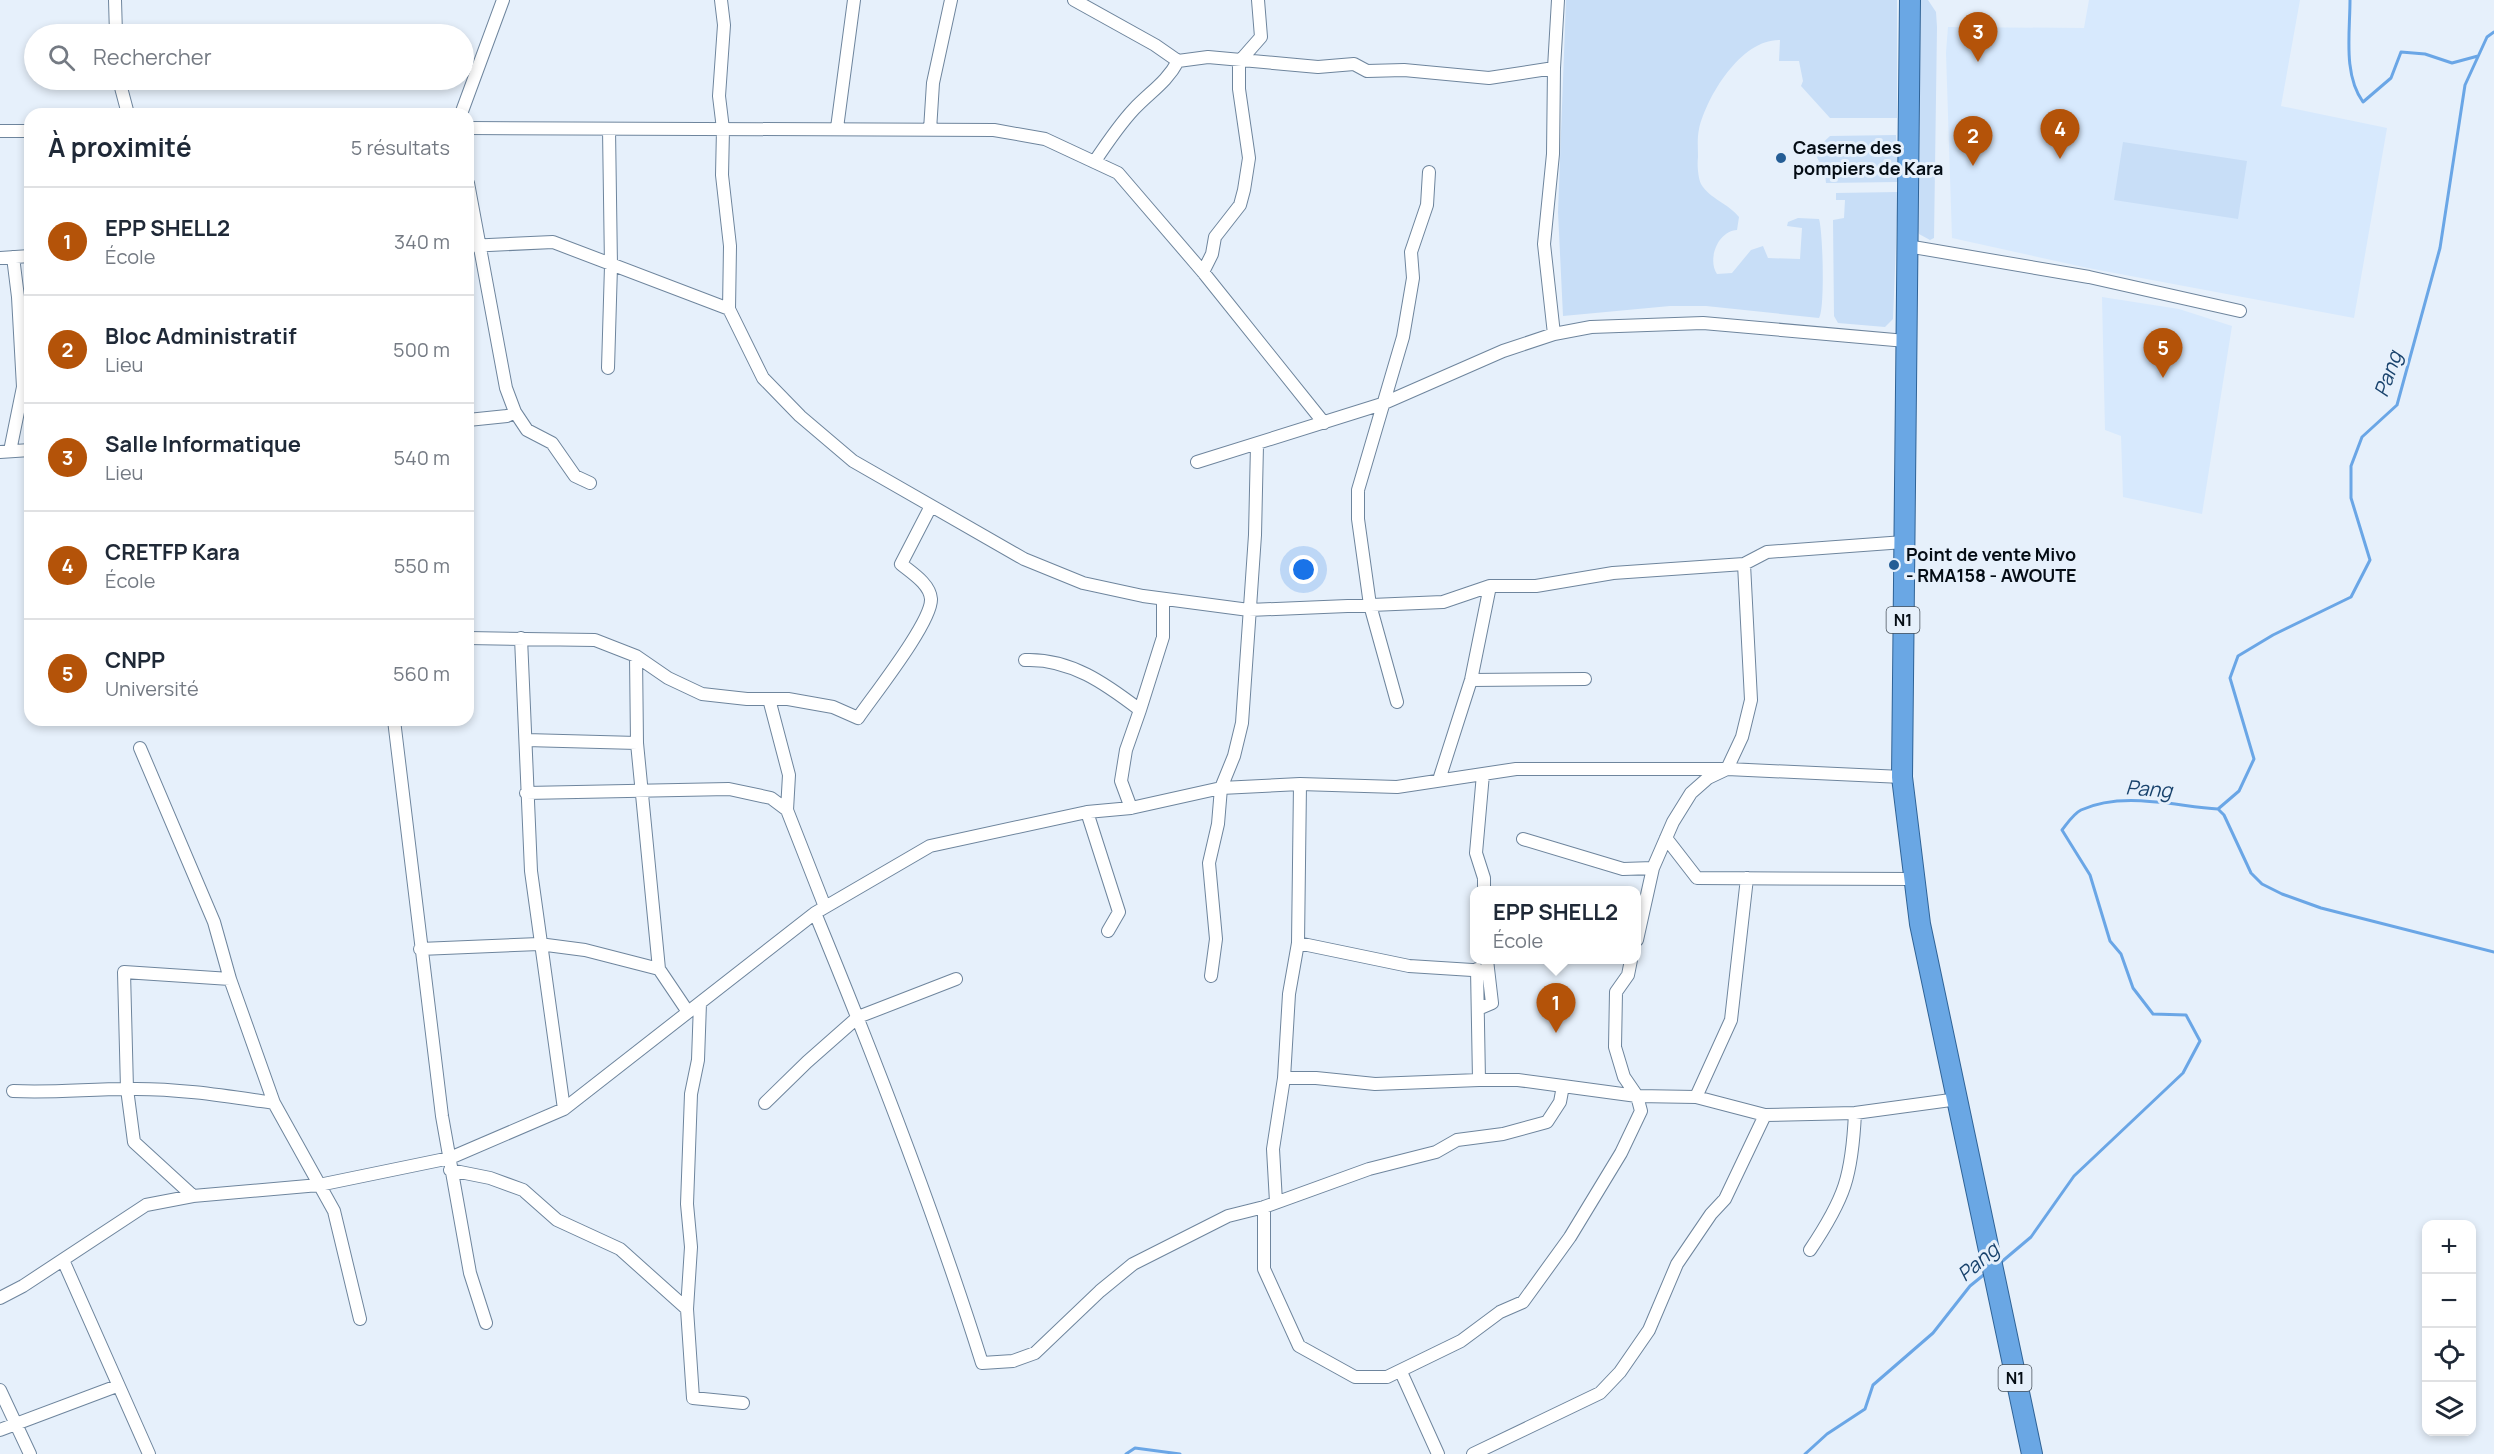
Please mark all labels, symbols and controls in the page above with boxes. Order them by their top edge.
pin: 3 [1958,13,1998,62]
search box [24,24,474,90]
icon: search [45,41,78,74]
text: Rechercher [93,42,212,72]
pin: 4 [2040,110,2080,159]
pin: 2 [1954,116,1992,166]
text: À proximité [48,129,192,165]
text: 5 résultats [351,134,450,161]
place label: Caserne des pompiers de Kara [1793,135,1943,180]
marker: Caserne des pompiers de Kara [1774,151,1788,165]
text: EPP SHELL2 [105,213,230,243]
text: 1 [63,228,72,255]
text: 340 m [394,228,450,255]
text: École [105,243,155,270]
text: Bloc Administratif [105,321,297,351]
pin: 5 [2144,328,2182,378]
text: 2 [62,336,73,363]
text: 500 m [393,336,450,363]
water label: Pang [2367,345,2409,400]
text: Lieu [105,351,143,378]
text: Salle Informatique [105,429,301,459]
text: 3 [62,444,73,471]
text: 540 m [394,444,450,471]
text: Lieu [105,459,143,486]
text: CRETFP Kara [105,537,240,567]
place label: Point de vente Mivo - RMA158 - AWOUTE [1906,542,2077,587]
text: 4 [61,552,74,579]
text: 550 m [394,552,450,579]
your location [1289,555,1318,584]
marker: Point de vente Mivo - RMA158 - AWOUTE [1887,558,1901,572]
text: École [105,567,155,594]
road number: N1 [1886,607,1920,633]
text: CNPP [105,645,165,675]
text: 5 [62,660,73,687]
text: 560 m [393,660,450,687]
text: Université [105,675,199,702]
water label: Pang [2125,773,2175,804]
popup [1470,886,1641,964]
text: EPP SHELL2 [1493,897,1618,927]
text: École [1493,927,1543,954]
pin: 1 [1536,984,1576,1033]
map controls [2422,1220,2476,1436]
button: + [2422,1220,2476,1274]
water label: Pang [1951,1235,2006,1287]
button: − [2422,1274,2476,1328]
button: locate [2422,1328,2476,1382]
road number: N1 [1998,1365,2032,1391]
button: layers [2422,1382,2476,1436]

